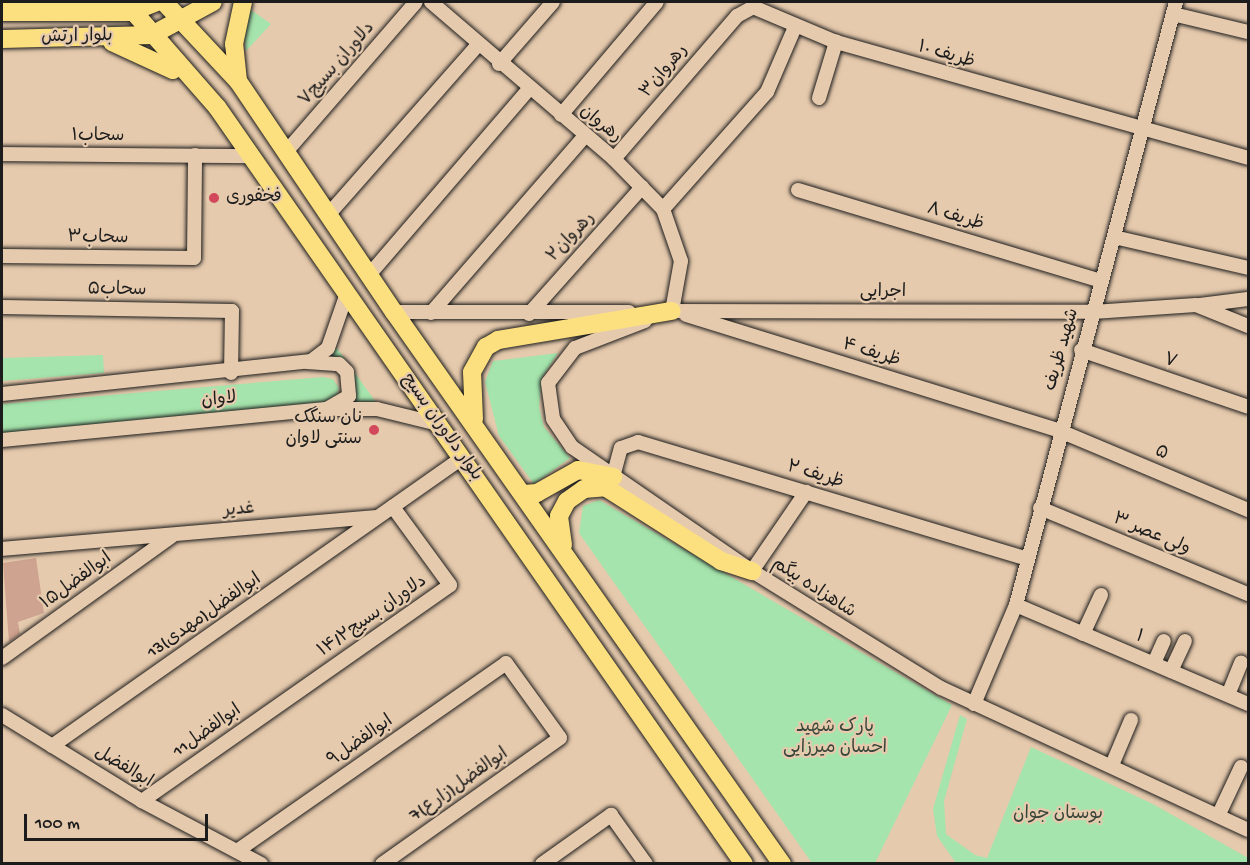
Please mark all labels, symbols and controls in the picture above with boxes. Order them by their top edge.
street label: دلاوران بسیج۷ [296,19,380,111]
street label: بلوار ارتش [41,27,113,49]
street label: ظریف ۱۰ [915,38,977,74]
street label: رهروان۳ [636,41,694,103]
street label: رهروان [574,101,626,149]
street label: ۱سحاب [72,126,124,148]
place label: فخفوری [226,187,282,209]
marker: فخفوری [207,191,221,205]
street label: ظریف ۸ [924,199,986,237]
street label: رهروان۲ [543,208,601,268]
street label: ۳سحاب [67,228,129,250]
street label: ۵سحاب [87,280,147,302]
street label: اجرایی [860,282,906,304]
street label: شهید ظریف [1041,306,1085,394]
street label: ظریف ۴ [839,335,903,373]
street label: ۷ [1160,350,1180,374]
street label: بلوار دلاوران بسیج [396,370,486,486]
street label: لاوان [201,389,237,413]
place label: نان سنگک سنتی لاوان [285,409,362,452]
marker: نان سنگک سنتی لاوان [367,423,381,437]
street label: ۵ [1151,442,1171,466]
street label: ظریف ۲ [784,457,846,495]
street label: غدیر [222,499,256,523]
street label: ولی عصر ۳ [1109,509,1193,561]
street label: ابوالفضل۱۵ [37,549,117,615]
street label: شاهزاده بیگم [767,554,859,624]
street label: 13ابوالفضل(مهدی) [144,570,266,664]
street label: ۱۴/۲دلاوران بسیج [314,571,432,663]
street label: ۱ [1132,627,1146,649]
street label: 11ابوالفضل [170,701,246,763]
street label: ابوالفضل۹ [324,712,398,772]
park label: پارک شهید احسان میرزایی [783,718,887,760]
street label: ابوالفضل [90,742,156,794]
street label: 7ابوالفضل(زارع) [407,744,513,828]
scale bar [27,802,212,840]
park label: بوستان جوان [1013,804,1103,826]
text: 100 m [35,814,80,835]

